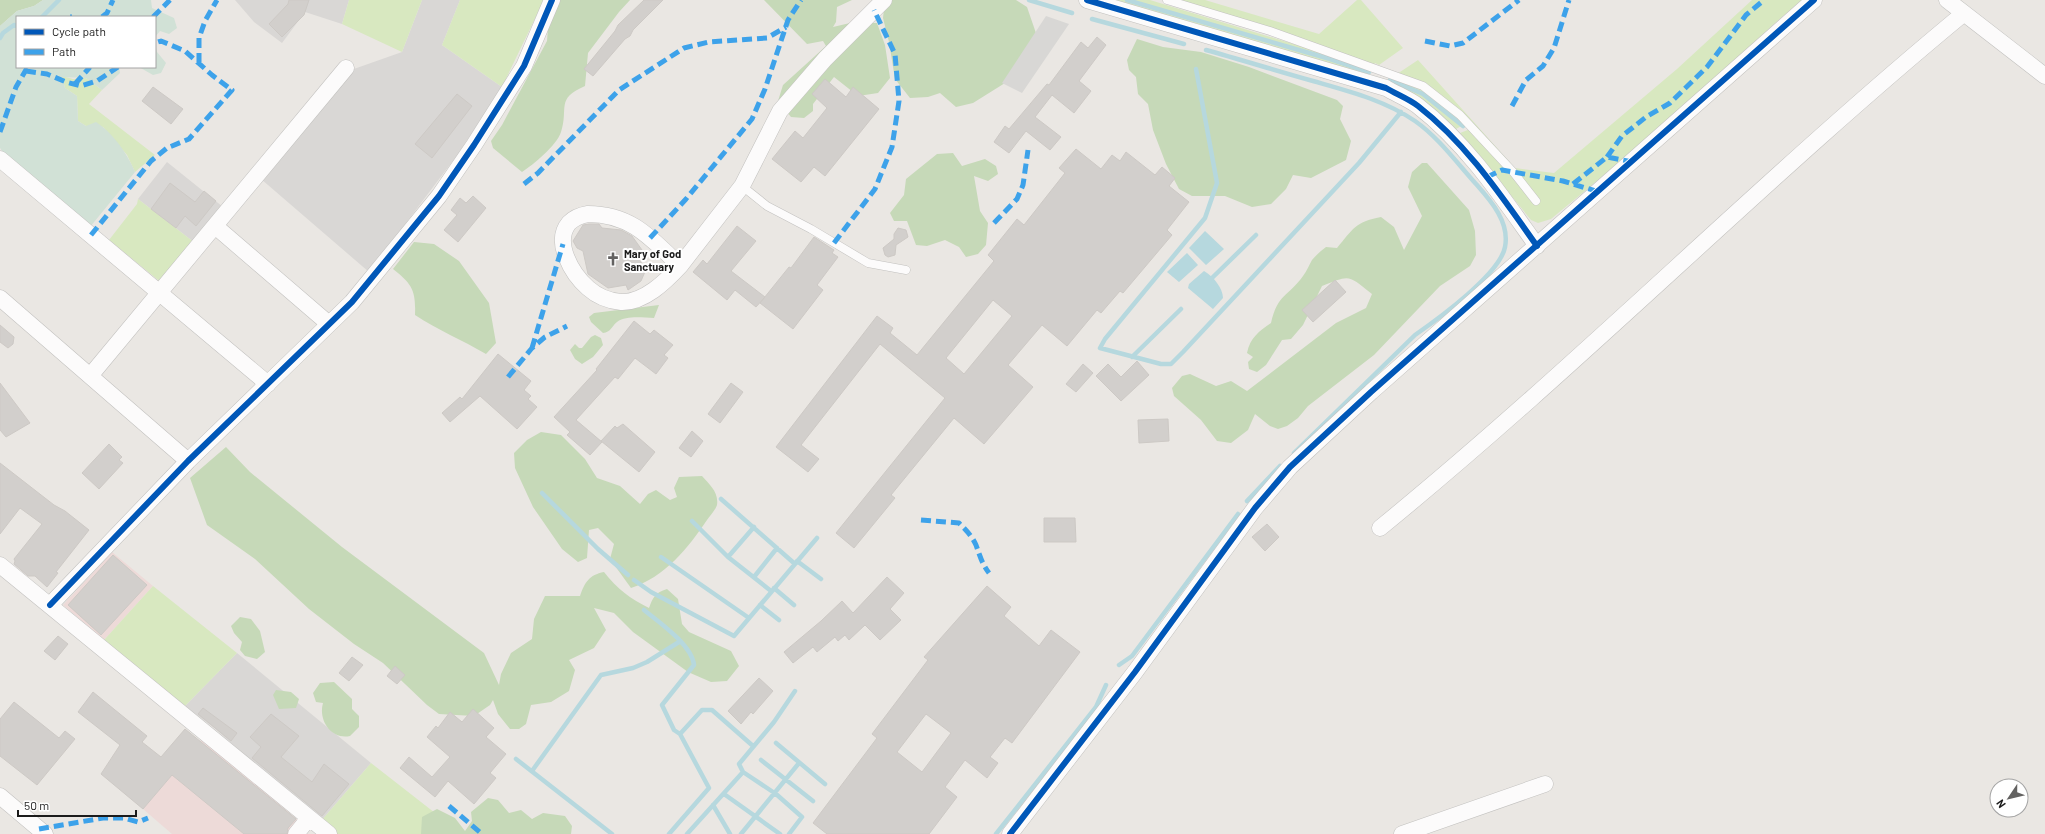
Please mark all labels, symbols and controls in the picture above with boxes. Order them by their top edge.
legend [16,16,156,68]
text: Cycle path [52,24,106,38]
text: Path [52,44,76,58]
place label: Mary of God Sanctuary [624,247,681,273]
church icon: Mary of God Sanctuary [605,251,621,267]
north arrow [1989,778,2029,818]
scale bar [18,792,136,818]
text: N [1993,797,2008,811]
text: 50 m [24,798,49,812]

